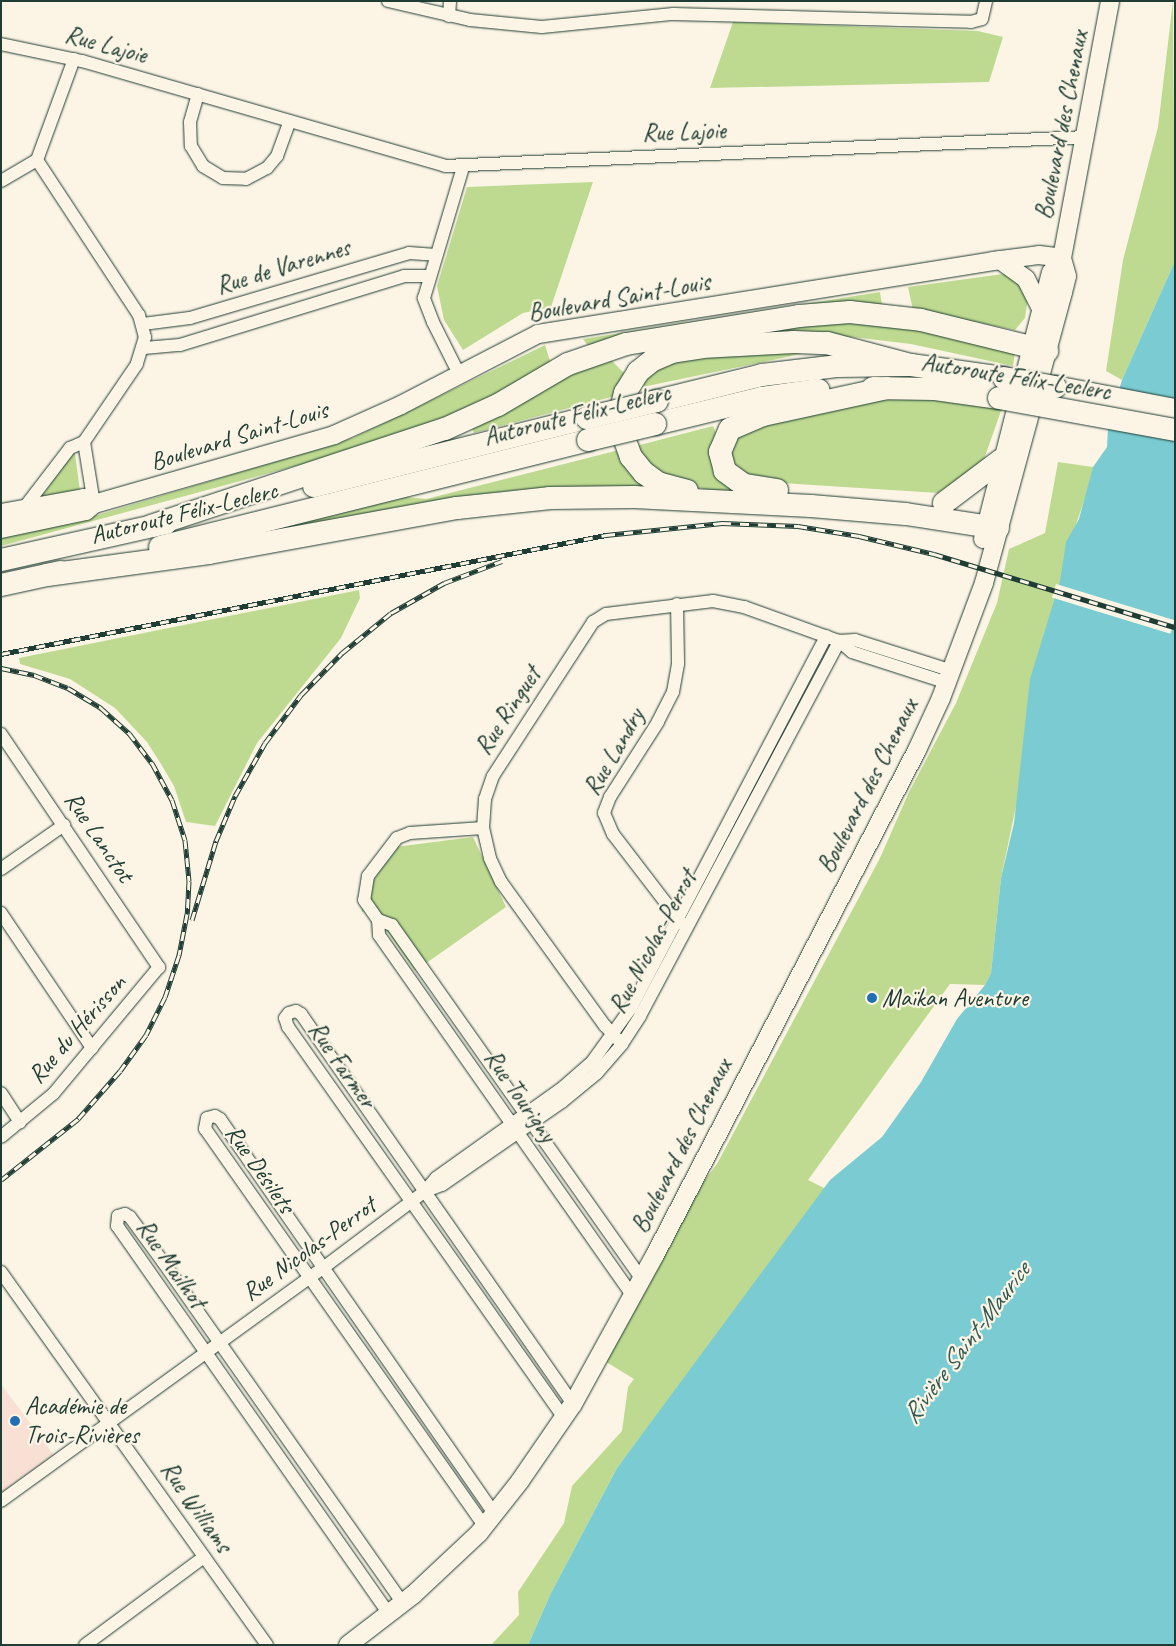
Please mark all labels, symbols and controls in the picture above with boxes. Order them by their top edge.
street label: Rue Lajoie [61,20,151,70]
street label: Boulevard des Chenaux [1029,29,1095,221]
street label: Rue Lajoie [641,116,727,148]
street label: Rue de Varennes [212,232,354,302]
street label: Boulevard Saint-Louis [525,267,713,329]
street label: Autoroute Félix-Leclerc [919,347,1113,407]
street label: Autoroute Félix-Leclerc [481,377,673,453]
street label: Boulevard Saint-Louis [146,395,332,477]
street label: Autoroute Félix-Leclerc [88,475,280,551]
street label: Rue Ringuet [468,661,548,761]
street label: Boulevard des Chenaux [811,694,925,878]
street label: Rue Landry [577,703,651,801]
street label: Rue Lanctot [58,786,140,888]
street label: Rue Nicolas-Perrot [602,865,704,1019]
street label: Rue du Hérisson [22,969,132,1089]
place label: Maïkan Aventure [882,983,1028,1013]
marker: Maïkan Aventure [866,992,878,1004]
street label: Rue Farmer [301,1016,383,1114]
street label: Rue Tourigny [477,1044,563,1148]
street label: Boulevard des Chenaux [625,1054,739,1238]
street label: Rue Désilets [219,1119,301,1219]
street label: Rue Nicolas-Perrot [236,1190,382,1308]
street label: Rue Mailhot [129,1213,213,1315]
water label: Rivière Saint-Maurice [895,1256,1037,1430]
place label: Académie de Trois-Rivières [25,1392,139,1451]
marker: Académie de Trois-Rivières [9,1415,21,1427]
street label: Rue Williams [153,1455,239,1559]

